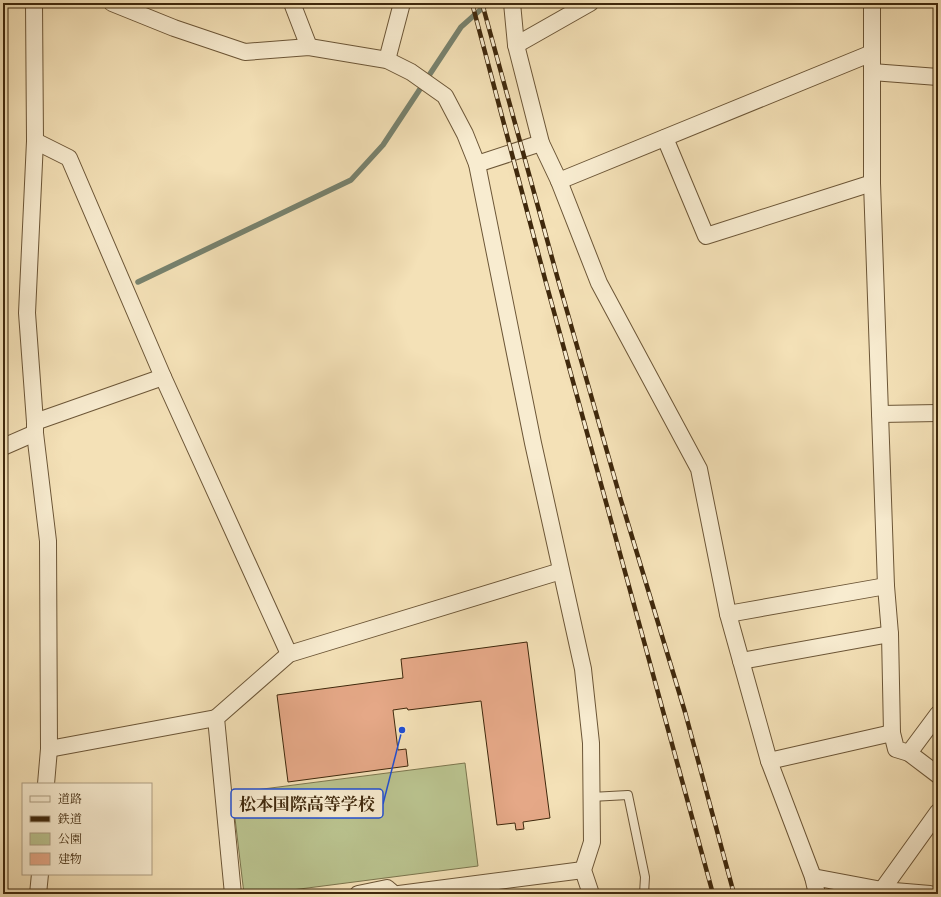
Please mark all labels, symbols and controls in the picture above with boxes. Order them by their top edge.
legend [22,783,152,875]
callout: 松本国際高等学校 [231,789,383,818]
text: 道路 [58,792,82,806]
text: 松本国際高等学校 [239,795,375,814]
text: 鉄道 [57,812,82,826]
text: 公園 [58,833,82,846]
text: 建物 [58,852,82,866]

